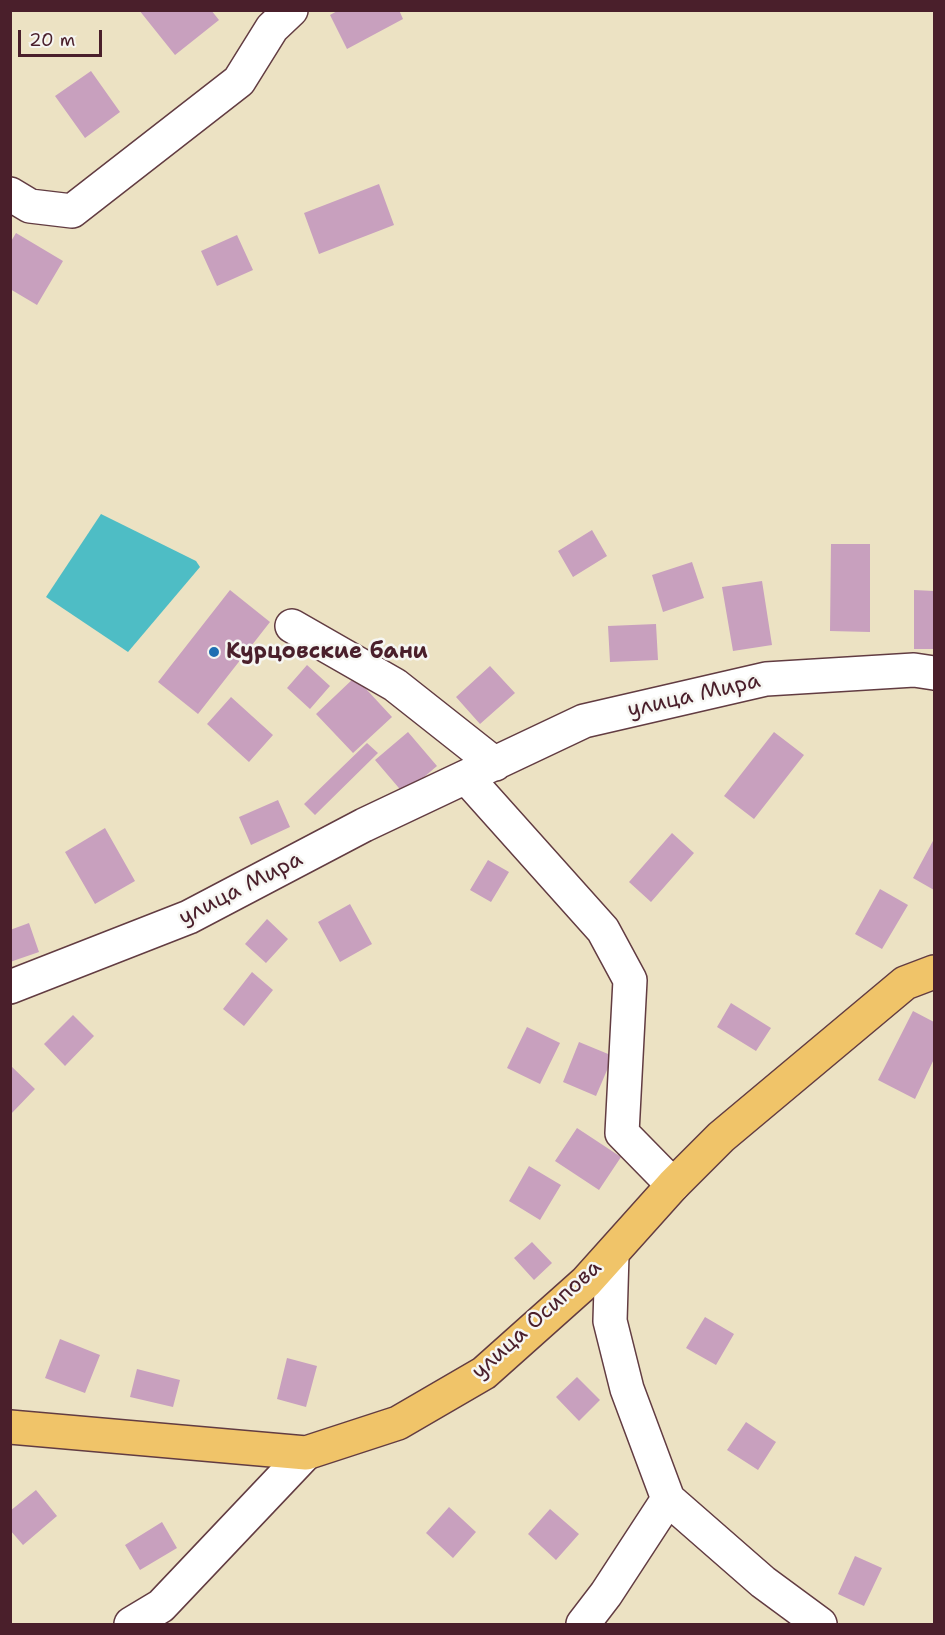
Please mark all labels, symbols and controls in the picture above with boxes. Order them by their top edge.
scale bar [21,18,105,56]
text: 20 m [29,28,75,52]
place label: Курцовские бани [226,639,428,665]
marker: Курцовские бани [207,645,221,659]
street label: улица Мира [625,668,763,724]
street label: улица Мира [175,846,307,932]
street label: улица Осипова [467,1255,607,1385]

